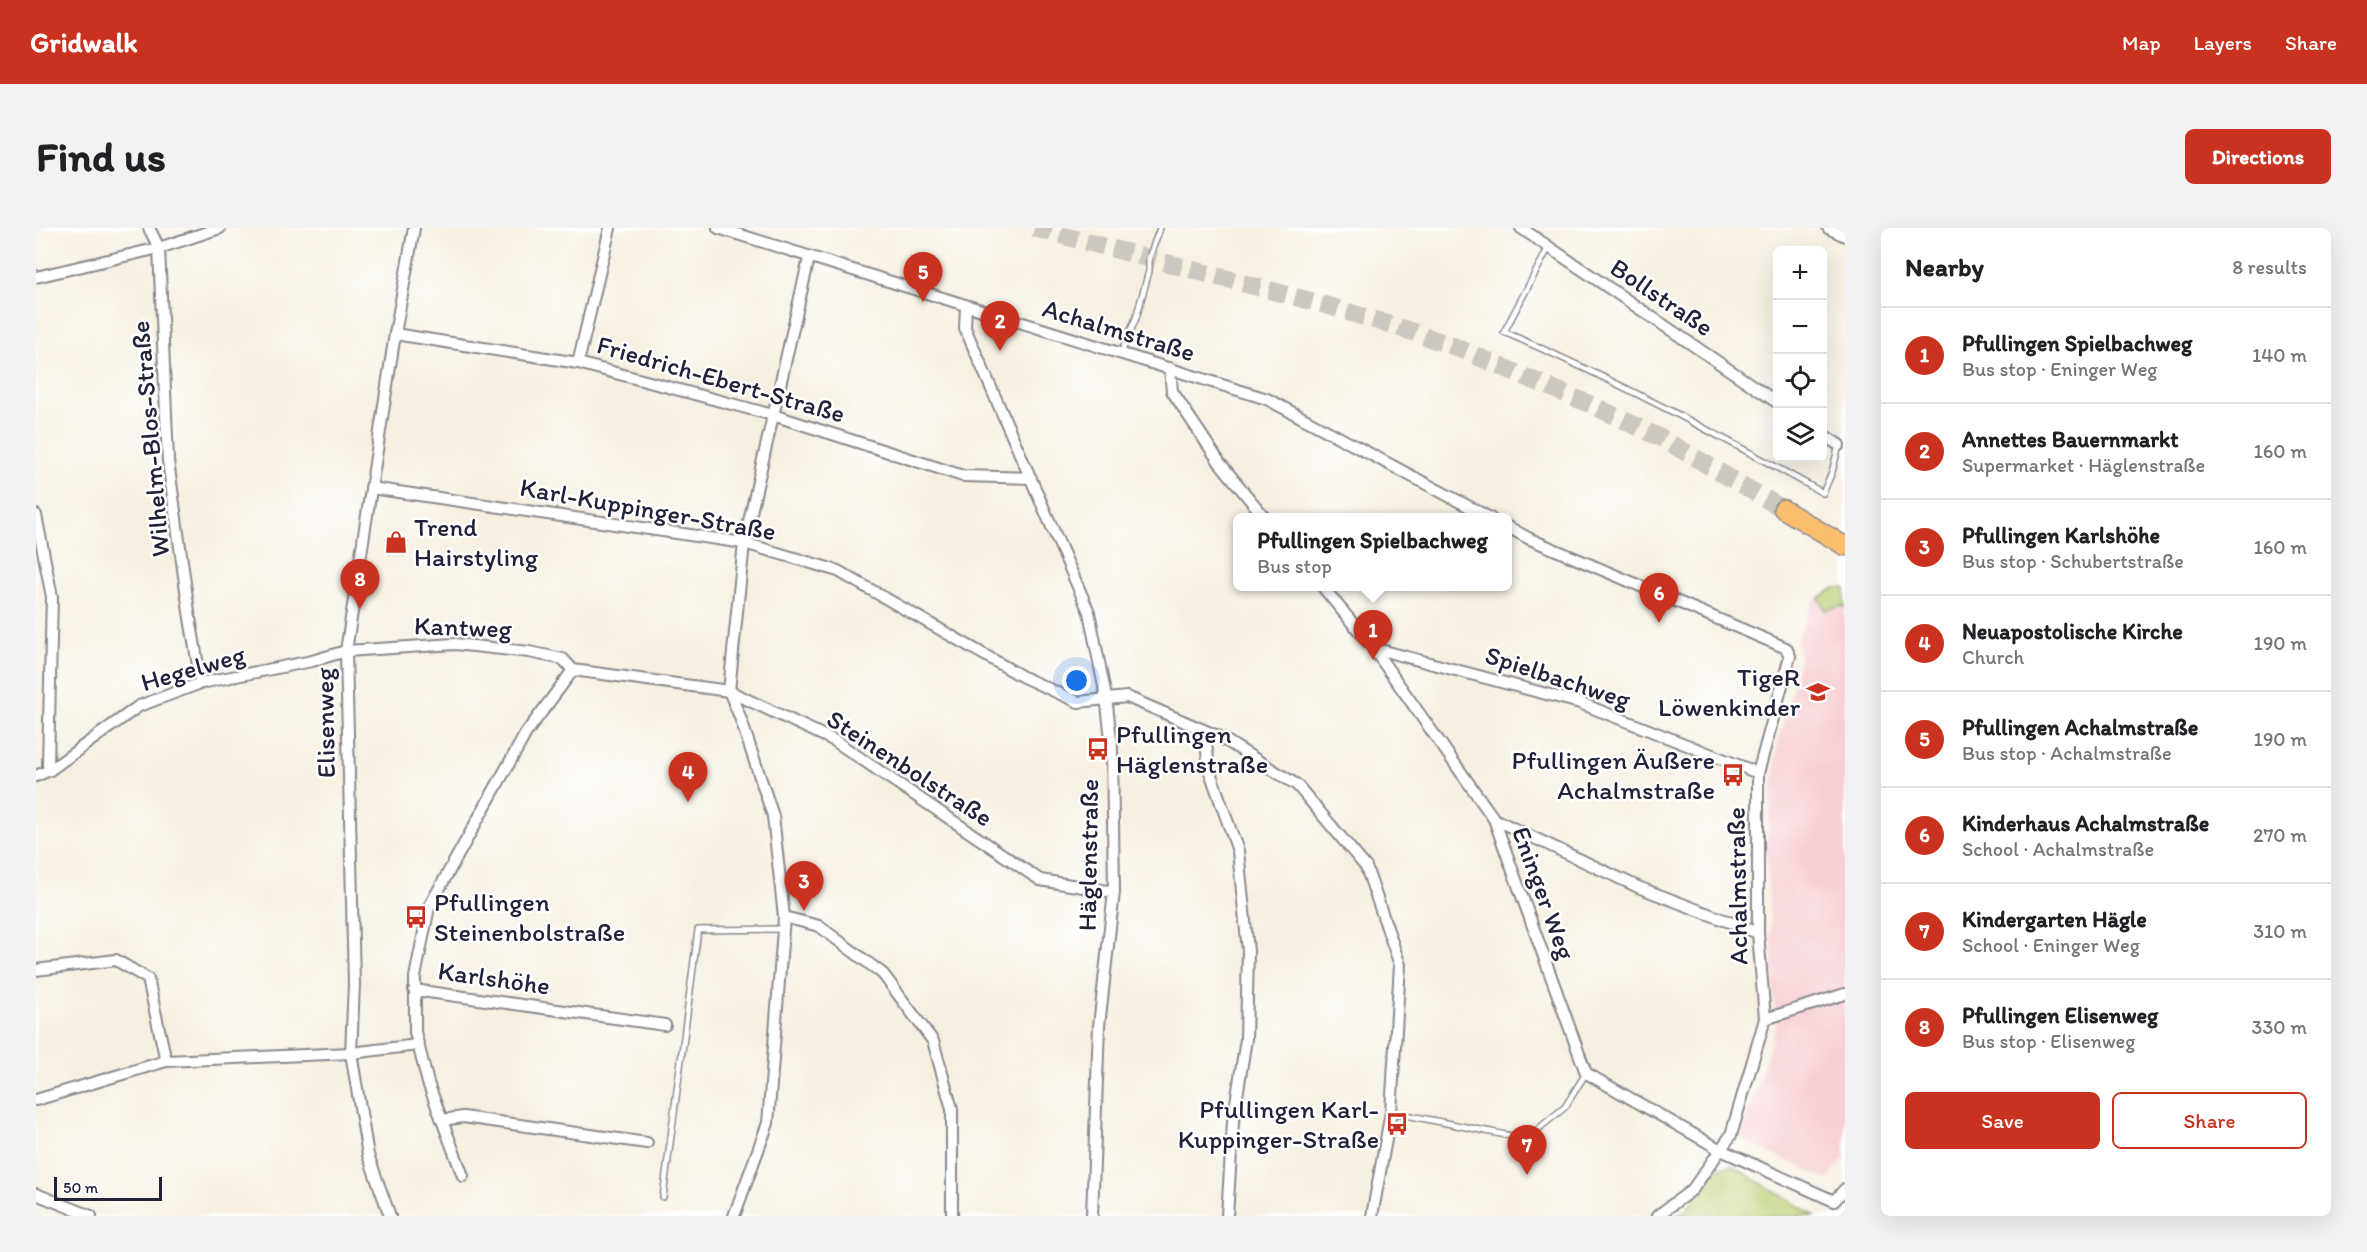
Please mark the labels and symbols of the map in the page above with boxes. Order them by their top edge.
street label: Bollstraße [1604,251,1720,343]
pin: 5 [904,253,942,302]
street label: Achalmstraße [1039,292,1199,368]
pin: 2 [980,302,1020,351]
street label: Wilhelm-Blos-Straße [124,320,176,558]
street label: Friedrich-Ebert-Straße [593,328,849,430]
street label: Karl-Kuppinger-Straße [518,471,778,547]
place label: Trend Hairstyling [414,511,539,573]
shop icon: Trend Hairstyling [383,529,409,555]
pin: 8 [340,560,380,609]
pin: 6 [1640,574,1678,623]
street label: Kantweg [413,609,513,645]
pin: 1 [1354,610,1392,660]
street label: Hegelweg [137,638,249,698]
street label: Spielbachweg [1481,638,1635,716]
place label: TigeR Löwenkinder [1658,661,1801,723]
your location [1062,666,1091,695]
street label: Elisenweg [308,667,342,779]
school or university icon: TigeR Löwenkinder [1805,679,1831,705]
street label: Steinenbolstraße [821,702,999,834]
place label: Pfullingen Häglenstraße [1116,718,1268,780]
bus stop icon: Pfullingen Häglenstraße [1085,736,1111,762]
place label: Pfullingen Äußere Achalmstraße [1512,744,1715,806]
pin: 4 [668,752,708,802]
bus stop icon: Pfullingen Äußere Achalmstraße [1720,762,1746,788]
street label: Häglenstraße [1071,779,1105,931]
street label: Achalmstraße [1720,807,1754,965]
street label: Eninger Weg [1505,822,1583,965]
pin: 3 [784,862,824,911]
place label: Pfullingen Steinenbolstraße [434,886,625,948]
bus stop icon: Pfullingen Steinenbolstraße [403,904,429,930]
street label: Karlshöhe [436,954,552,1002]
place label: Pfullingen Karl- Kuppinger-Straße [1178,1093,1379,1155]
bus stop icon: Pfullingen Karl- Kuppinger-Straße [1384,1111,1410,1137]
pin: 7 [1508,1126,1546,1175]
scale bar [54,1174,162,1202]

